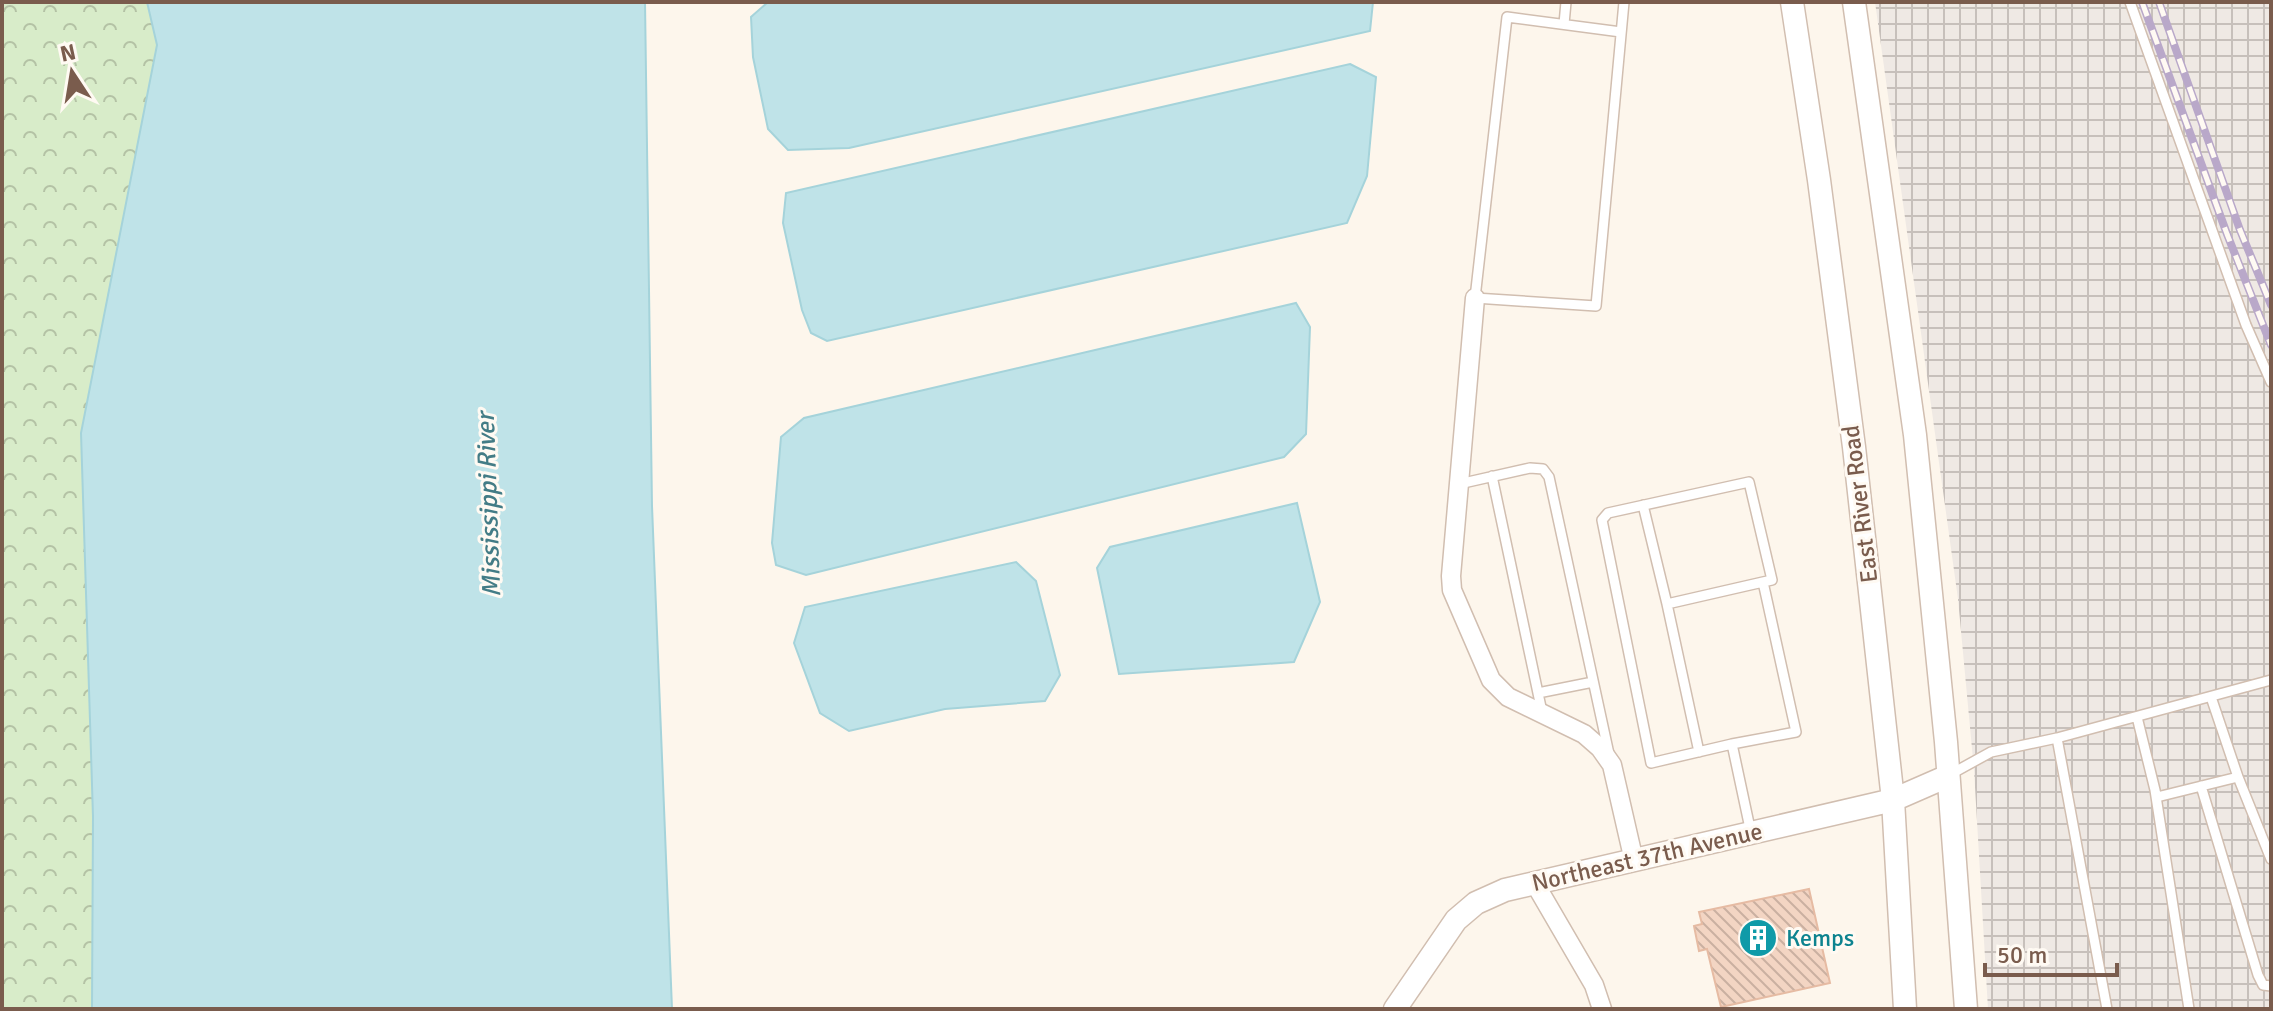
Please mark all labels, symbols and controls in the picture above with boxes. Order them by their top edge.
north arrow [32,32,112,112]
text: N [58,38,78,68]
water label: Mississippi River [470,409,508,598]
street label: East River Road [1835,423,1885,585]
street label: Northeast 37th Avenue [1529,816,1765,898]
building icon: Kemps [1737,917,1779,959]
place label: Kemps [1786,923,1854,953]
scale bar [1985,927,2117,977]
text: 50 m [1997,940,2047,970]

